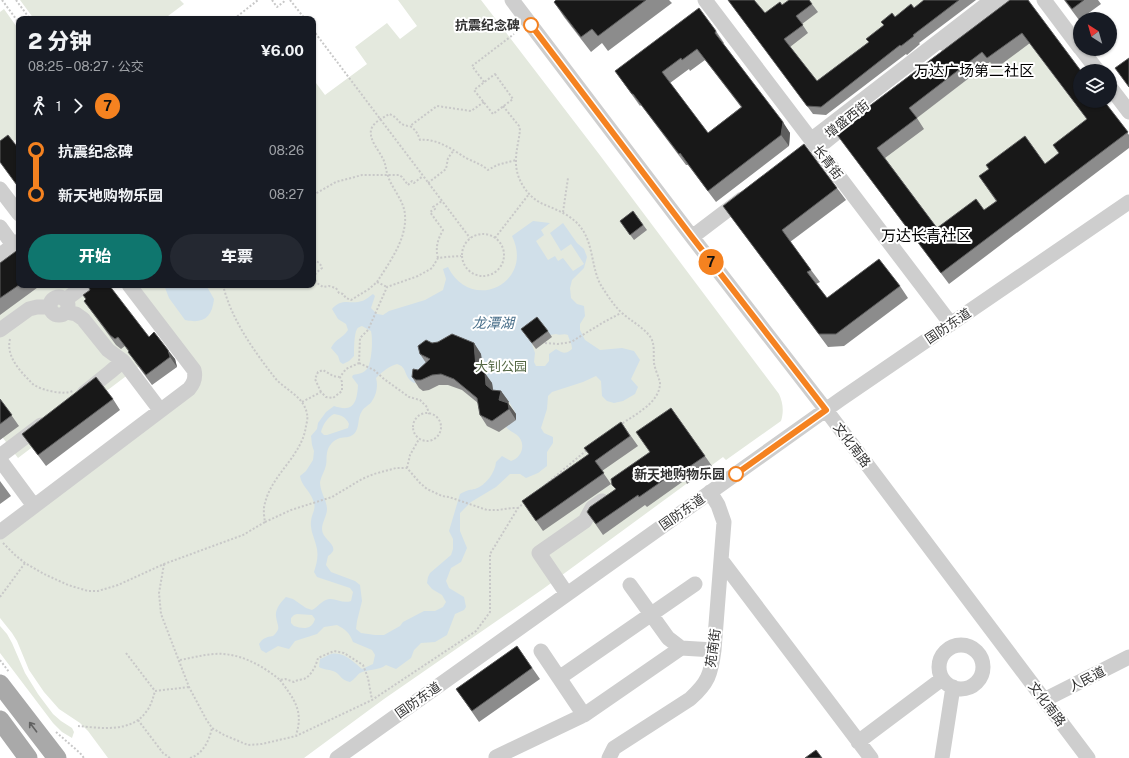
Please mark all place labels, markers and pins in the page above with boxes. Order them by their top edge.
marker: 抗震纪念碑 [523,17,539,33]
place label: 抗震纪念碑 [455,18,520,33]
marker: 新天地购物乐园 [728,466,744,482]
place label: 新天地购物乐园 [634,467,725,482]

